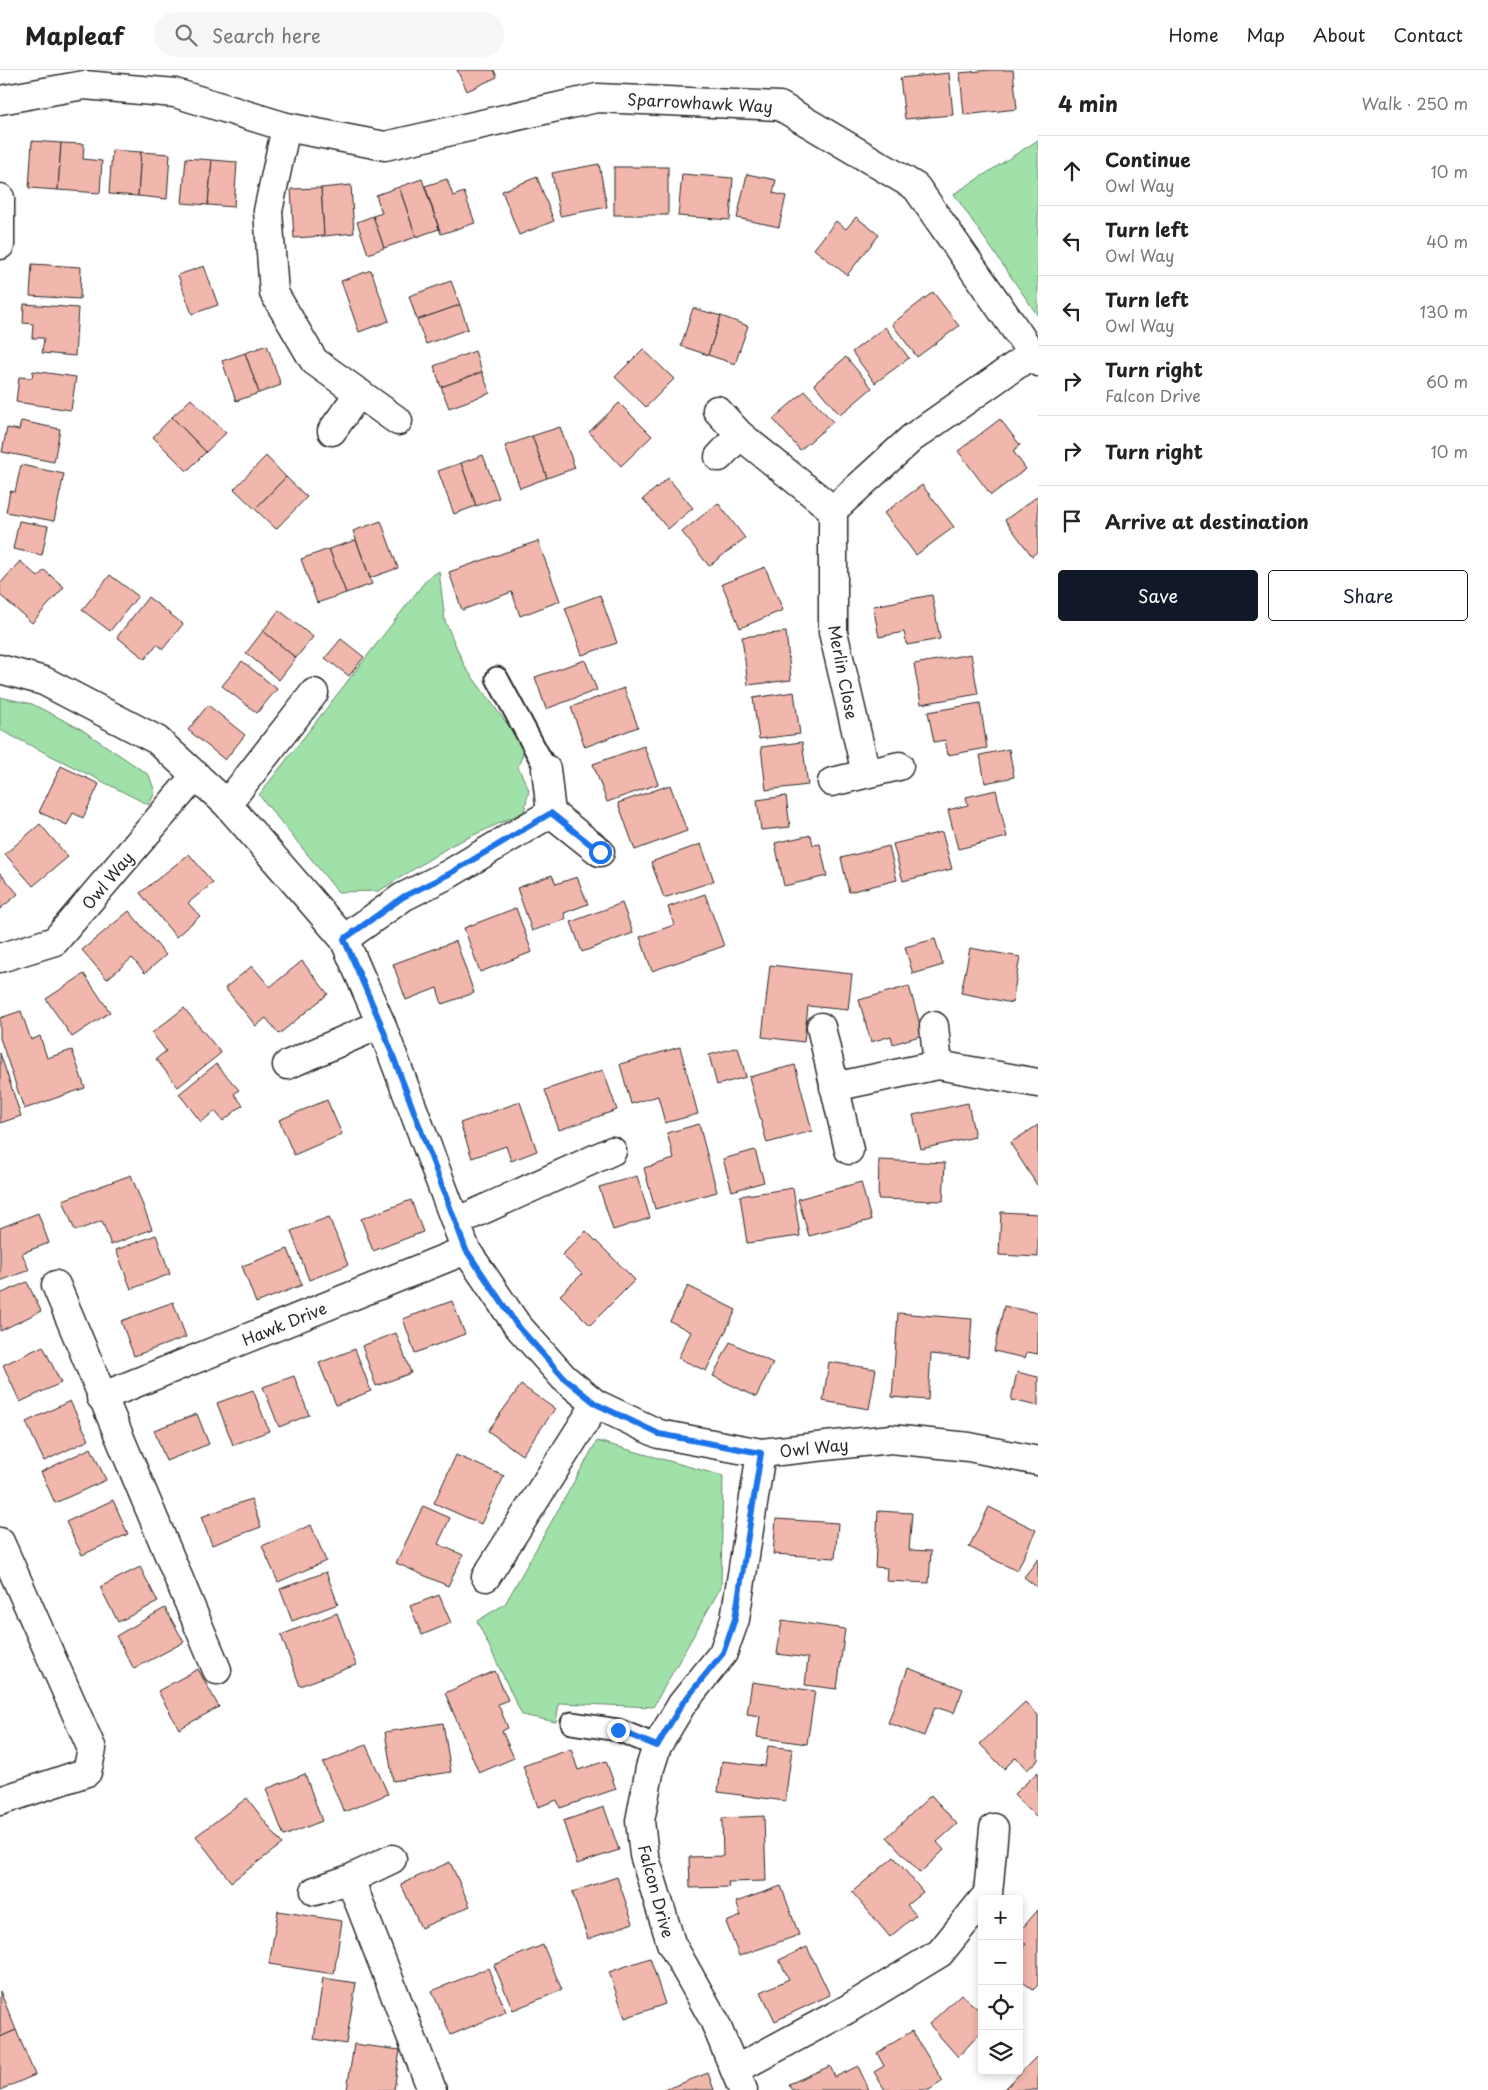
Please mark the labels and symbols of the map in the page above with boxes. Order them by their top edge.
street label: Sparrowhawk Way [627,86,773,118]
street label: Merlin Close [823,623,865,721]
route start [589,841,612,864]
street label: Owl Way [76,846,138,914]
street label: Hawk Drive [238,1295,330,1351]
street label: Owl Way [778,1431,850,1463]
route end [607,1719,630,1742]
street label: Falcon Drive [633,1842,681,1940]

